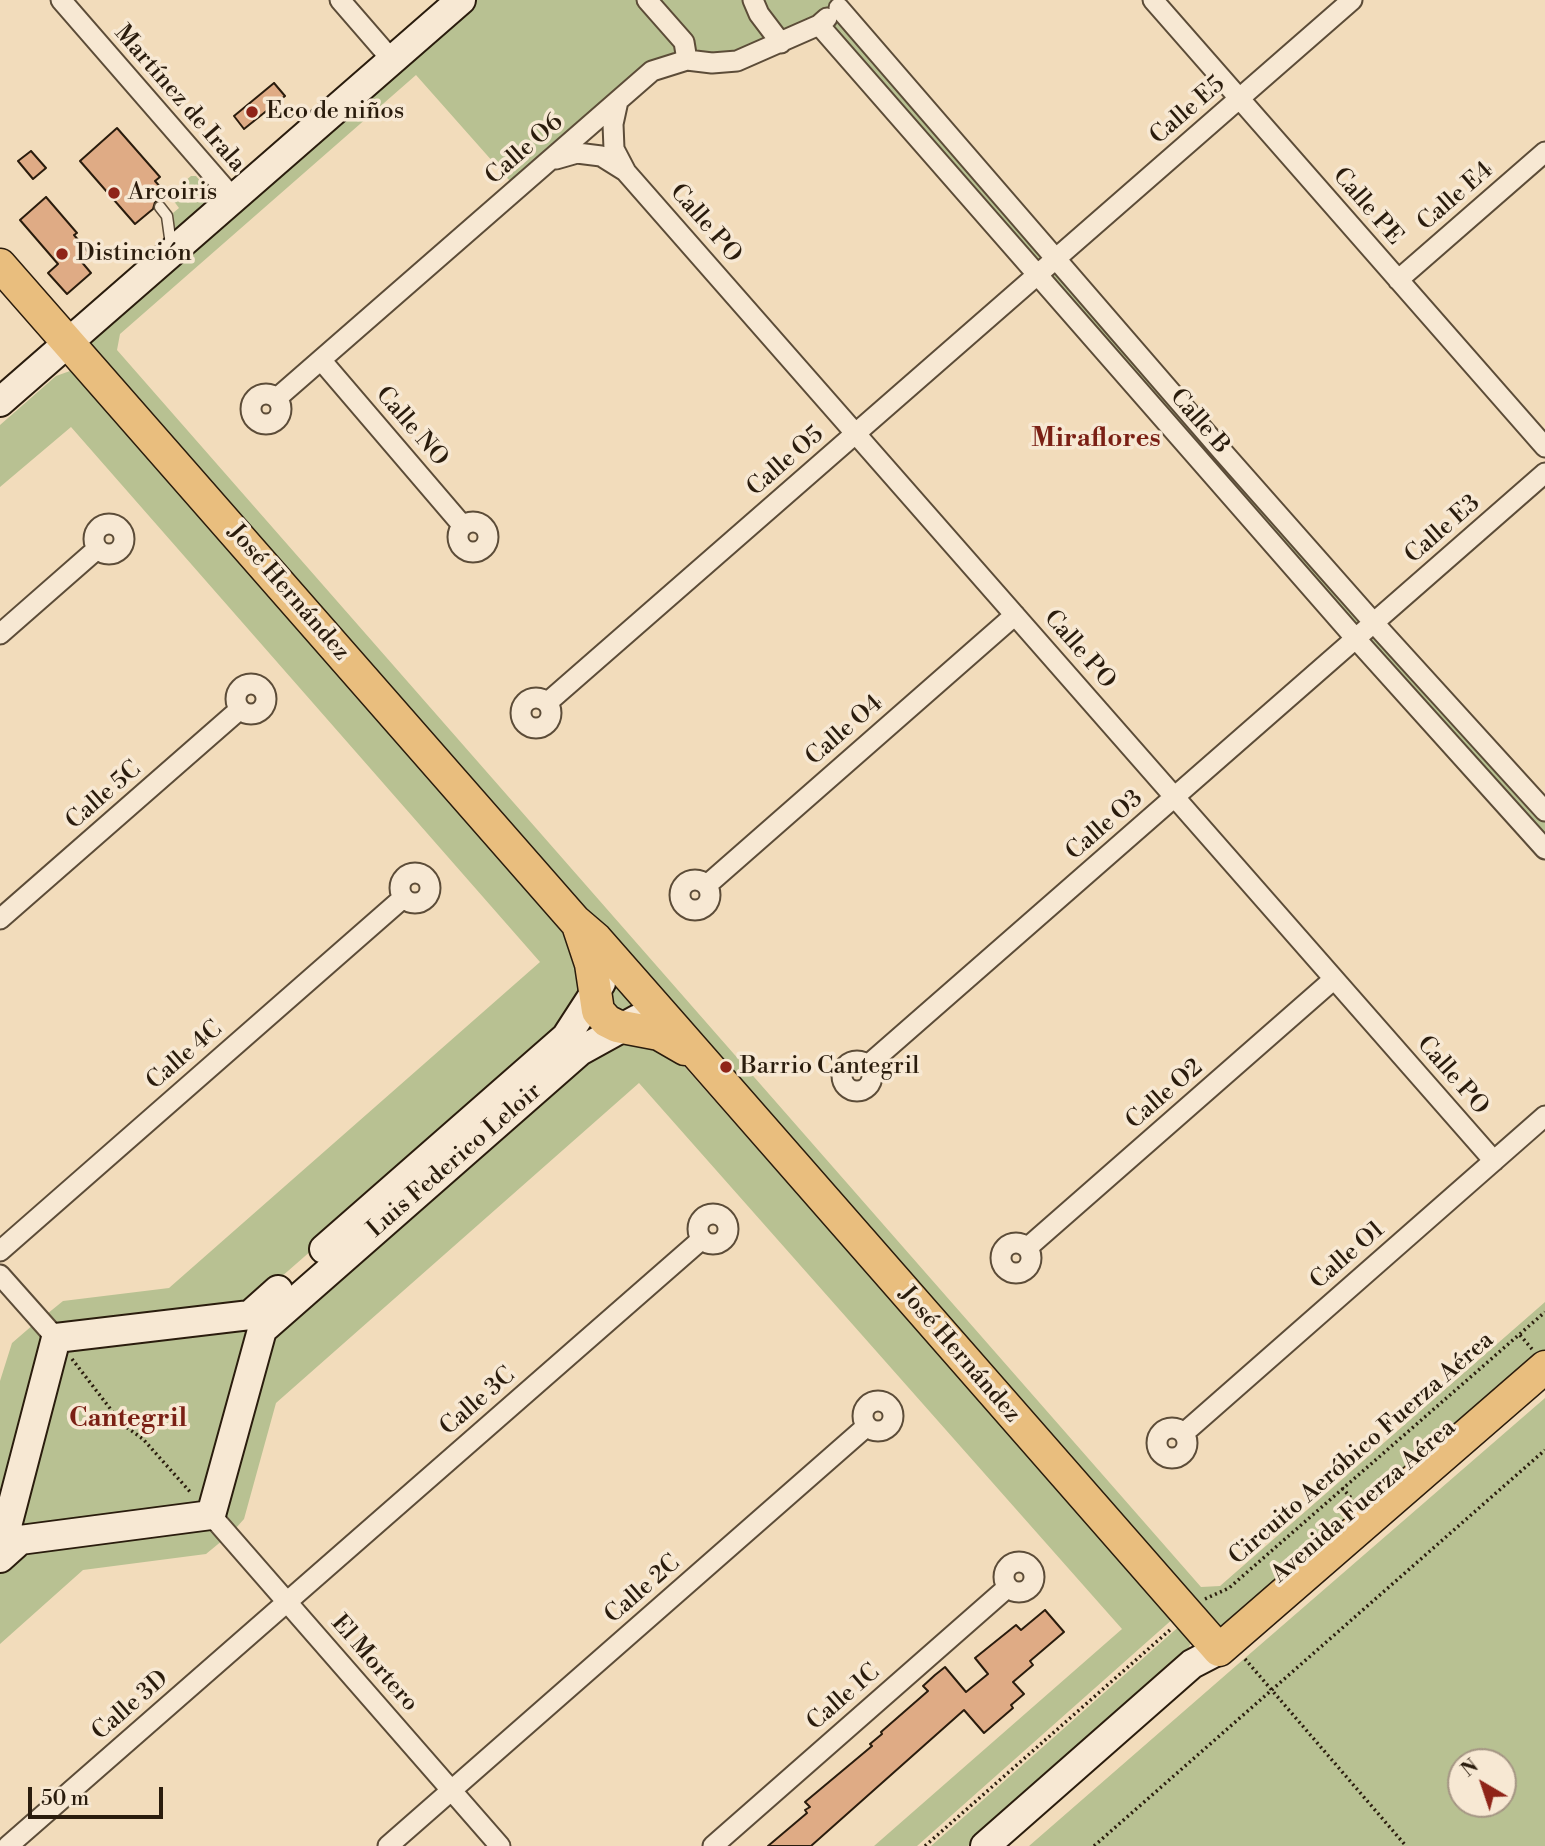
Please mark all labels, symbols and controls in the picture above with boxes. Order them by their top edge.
street label: Martínez de Irala [107,20,251,178]
street label: Calle E5 [1145,71,1231,151]
place label: Eco de niños [266,98,404,126]
marker: Eco de niños [244,104,260,120]
street label: Calle O6 [480,109,570,191]
street label: Calle E4 [1412,156,1500,238]
street label: Calle PE [1326,162,1408,252]
place label: Arcoiris [128,179,217,207]
street label: Calle PO [663,179,747,269]
marker: Arcoiris [106,185,122,201]
place label: Distinción [76,240,192,268]
marker: Distinción [54,246,70,262]
street label: Calle NO [369,381,453,473]
street label: Calle B [1163,384,1235,460]
street label: Calle O5 [742,421,830,503]
district label: Miraflores [1031,424,1161,456]
street label: Calle E3 [1400,490,1486,570]
street label: José Hernández [221,519,355,667]
street label: Calle PO [1037,605,1121,695]
street label: Calle O4 [800,690,890,772]
street label: Calle 5C [61,756,147,836]
street label: Calle O3 [1061,785,1149,867]
street label: Calle 4C [141,1015,229,1097]
street label: Calle PO [1410,1031,1494,1121]
place label: Barrio Cantegril [740,1053,919,1081]
street label: Calle O2 [1121,1054,1209,1136]
marker: Barrio Cantegril [718,1059,734,1075]
street label: Luis Federico Leloir [362,1078,548,1244]
street label: Calle O1 [1305,1216,1391,1296]
street label: José Hernández [892,1281,1026,1429]
street label: Circuito Aeróbico Fuerza Aérea [1224,1326,1500,1572]
street label: Calle 3C [435,1362,521,1442]
district label: Cantegril [69,1404,187,1436]
street label: Avenida Fuerza Aérea [1266,1414,1462,1590]
street label: Calle 2C [600,1550,686,1630]
street label: El Mortero [324,1610,424,1718]
street label: Calle 1C [802,1659,886,1737]
street label: Calle 3D [87,1665,175,1747]
north arrow [1447,1748,1517,1818]
text: N [1457,1754,1483,1782]
scale bar [32,1772,166,1816]
text: 50 m [41,1786,89,1812]

